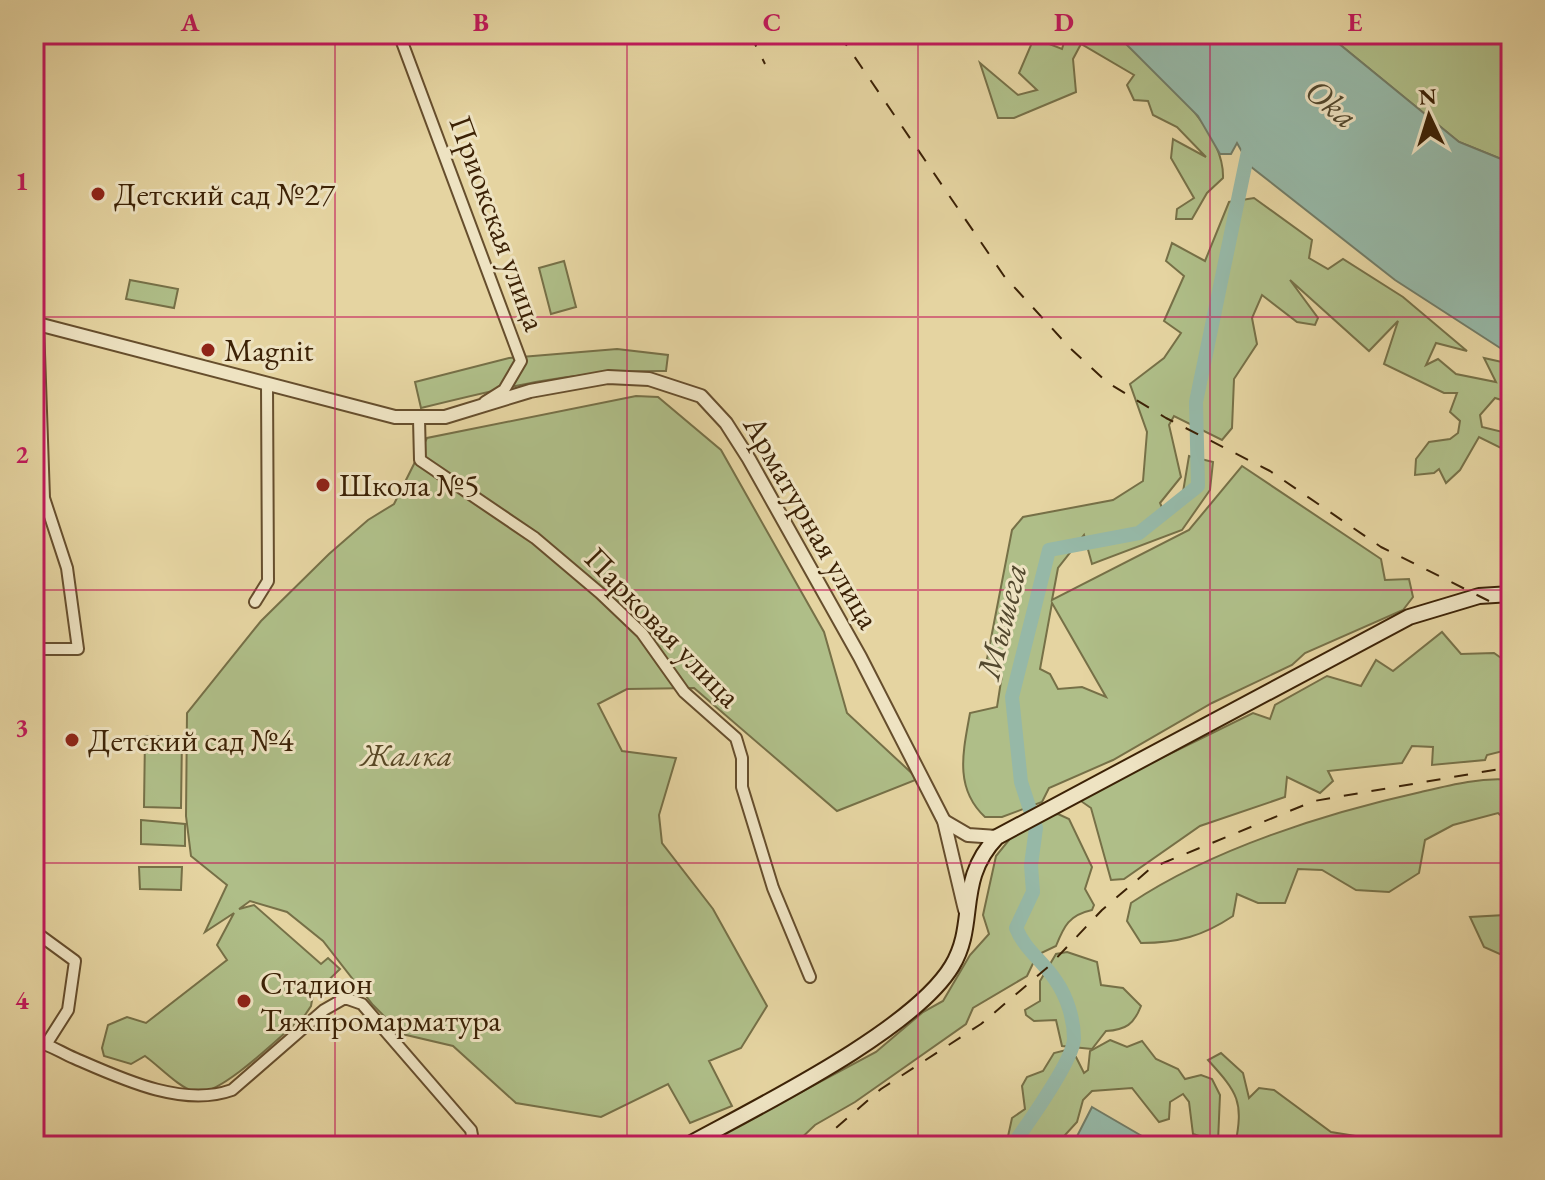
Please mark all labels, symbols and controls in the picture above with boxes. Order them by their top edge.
text: A [180,5,200,39]
text: B [473,5,489,39]
text: C [763,5,781,39]
text: D [1054,5,1074,39]
text: E [1348,5,1363,39]
water label: Oka [1296,68,1368,138]
north arrow [1389,76,1469,156]
text: N [1418,81,1438,112]
street label: Приокская улица [440,110,556,337]
text: 1 [15,164,29,198]
place label: Детский сад №27 [114,173,336,215]
marker: Детский сад №27 [89,185,107,203]
place label: Magnit [224,329,314,371]
marker: Magnit [199,341,217,359]
street label: Арматурная улица [733,407,890,637]
text: 2 [15,437,29,471]
place label: Школа №5 [339,464,479,506]
marker: Школа №5 [314,476,332,494]
street label: Парковая улица [576,538,751,717]
water label: Мышега [965,559,1037,685]
text: 3 [15,710,29,744]
place label: Детский сад №4 [88,719,294,761]
marker: Детский сад №4 [63,731,81,749]
park label: Жалка [358,734,453,776]
place label: Стадион Тяжпромарматура [260,962,501,1041]
text: 4 [15,983,29,1017]
marker: Стадион Тяжпромарматура [235,992,253,1010]

